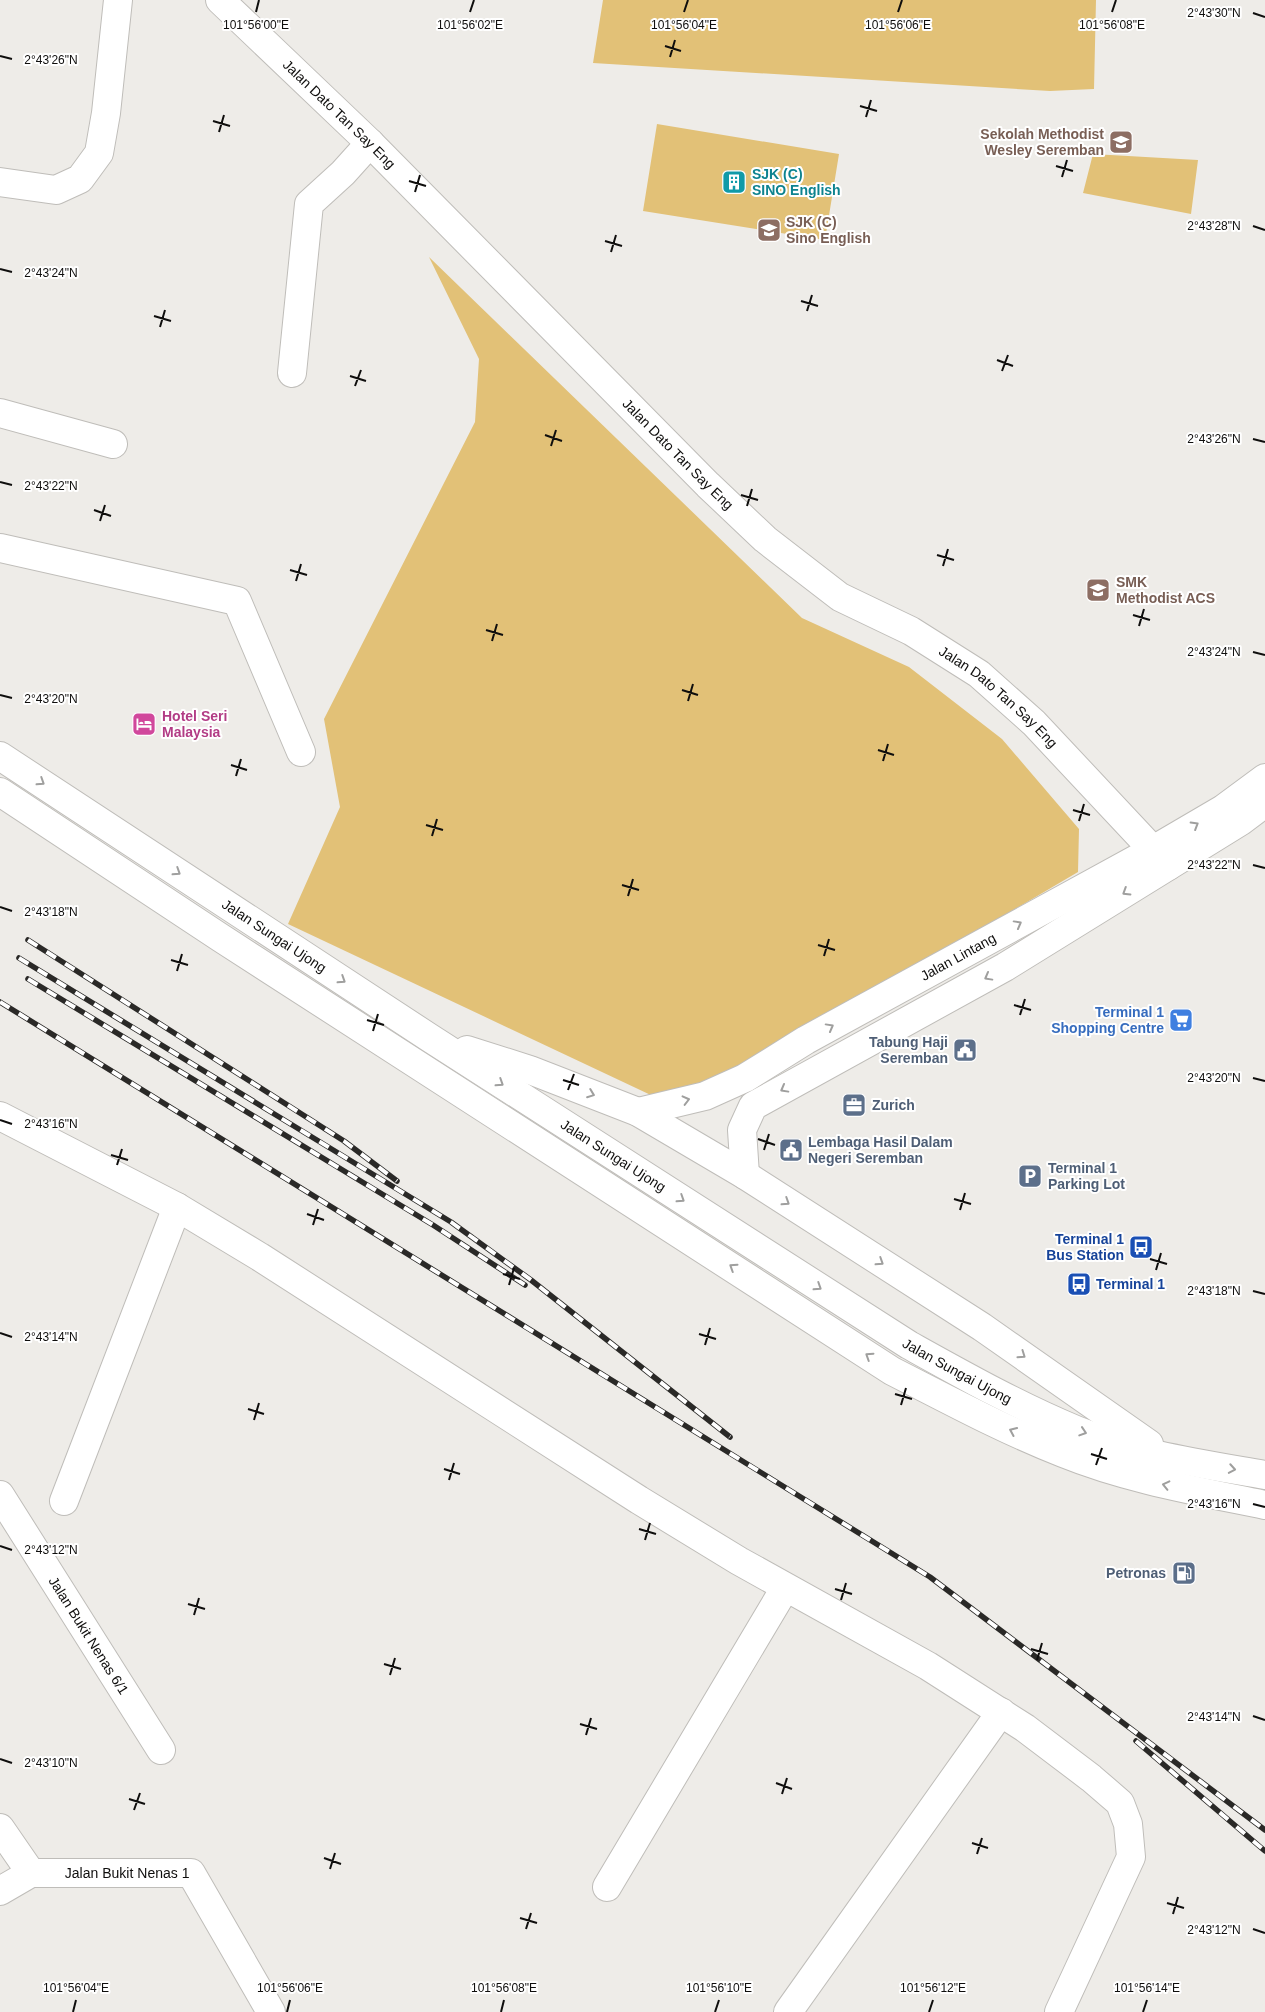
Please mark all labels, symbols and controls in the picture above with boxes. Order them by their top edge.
text: 2°43'30"N [1187,6,1241,20]
text: 101°56'00"E [223,18,289,32]
text: 101°56'02"E [437,18,503,32]
text: 101°56'04"E [651,18,717,32]
text: 101°56'06"E [865,18,931,32]
text: 101°56'08"E [1079,18,1145,32]
text: 2°43'26"N [24,53,78,67]
street label: Jalan Dato Tan Say Eng [280,56,399,172]
place label: Sekolah Methodist Wesley Seremban [980,126,1104,158]
school or university icon: Sekolah Methodist Wesley Seremban [1108,129,1134,155]
place label: SJK (C) SINO English [752,166,841,198]
building icon: SJK (C) SINO English [721,169,747,195]
place label: SJK (C) Sino English [786,214,871,246]
school or university icon: SJK (C) Sino English [756,217,782,243]
text: 2°43'28"N [1187,219,1241,233]
text: 2°43'24"N [24,266,78,280]
street label: Jalan Dato Tan Say Eng [619,395,737,513]
text: 2°43'26"N [1187,432,1241,446]
text: 2°43'22"N [24,479,78,493]
place label: SMK Methodist ACS [1116,574,1215,606]
school or university icon: SMK Methodist ACS [1085,577,1111,603]
street label: Jalan Dato Tan Say Eng [936,643,1061,751]
text: 2°43'24"N [1187,645,1241,659]
text: 2°43'20"N [24,692,78,706]
place label: Hotel Seri Malaysia [162,708,227,740]
hotel icon: Hotel Seri Malaysia [131,711,157,737]
one-way arrow [35,776,44,786]
one-way arrow [1190,822,1199,832]
text: 2°43'22"N [1187,858,1241,872]
one-way arrow [171,865,180,875]
one-way arrow [1123,885,1132,895]
street label: Jalan Sungai Ujong [219,896,330,976]
text: 2°43'18"N [24,905,78,919]
one-way arrow [1013,920,1022,930]
street label: Jalan Lintang [918,930,999,984]
one-way arrow [984,970,993,980]
one-way arrow [336,974,345,983]
place label: Terminal 1 Shopping Centre [1051,1004,1164,1036]
supermarket icon: Terminal 1 Shopping Centre [1168,1007,1194,1033]
one-way arrow [825,1023,834,1033]
place label: Tabung Haji Seremban [869,1034,948,1066]
public building icon: Tabung Haji Seremban [952,1037,978,1063]
text: 2°43'20"N [1187,1071,1241,1085]
one-way arrow [494,1077,504,1086]
one-way arrow [780,1083,789,1093]
one-way arrow [587,1088,595,1098]
office icon: Zurich [841,1092,867,1118]
one-way arrow [681,1095,690,1106]
place label: Zurich [872,1097,915,1113]
street label: Jalan Sungai Ujong [558,1116,669,1195]
text: 2°43'16"N [24,1117,78,1131]
place label: Lembaga Hasil Dalam Negeri Seremban [808,1134,953,1166]
public building icon: Lembaga Hasil Dalam Negeri Seremban [778,1137,804,1163]
place label: Terminal 1 Parking Lot [1048,1160,1125,1192]
parking icon: Terminal 1 Parking Lot [1017,1163,1043,1189]
one-way arrow [675,1193,685,1202]
one-way arrow [780,1195,789,1205]
place label: Terminal 1 Bus Station [1046,1231,1124,1263]
bus stop icon: Terminal 1 Bus Station [1128,1234,1154,1260]
one-way arrow [874,1255,883,1265]
one-way arrow [729,1264,738,1274]
bus stop icon: Terminal 1 [1066,1271,1092,1297]
place label: Terminal 1 [1096,1276,1165,1292]
one-way arrow [812,1281,821,1290]
text: 2°43'18"N [1187,1284,1241,1298]
text: 2°43'14"N [24,1330,78,1344]
street label: Jalan Sungai Ujong [900,1335,1014,1407]
one-way arrow [1016,1349,1026,1358]
one-way arrow [865,1352,874,1362]
one-way arrow [1078,1426,1086,1436]
one-way arrow [1009,1427,1018,1438]
one-way arrow [1228,1464,1237,1474]
one-way arrow [1161,1480,1170,1491]
text: 2°43'16"N [1187,1497,1241,1511]
text: 2°43'12"N [24,1543,78,1557]
fuel station icon: Petronas [1171,1560,1197,1586]
place label: Petronas [1106,1565,1166,1581]
street label: Jalan Bukit Nenas 6/1 [45,1573,132,1697]
text: 2°43'14"N [1187,1710,1241,1724]
text: 2°43'10"N [24,1756,78,1770]
street label: Jalan Bukit Nenas 1 [65,1865,190,1881]
text: 2°43'12"N [1187,1923,1241,1937]
text: 101°56'04"E [43,1981,109,1995]
text: 101°56'06"E [257,1981,323,1995]
text: 101°56'08"E [471,1981,537,1995]
text: 101°56'10"E [686,1981,752,1995]
text: 101°56'12"E [900,1981,966,1995]
text: 101°56'14"E [1114,1981,1180,1995]

